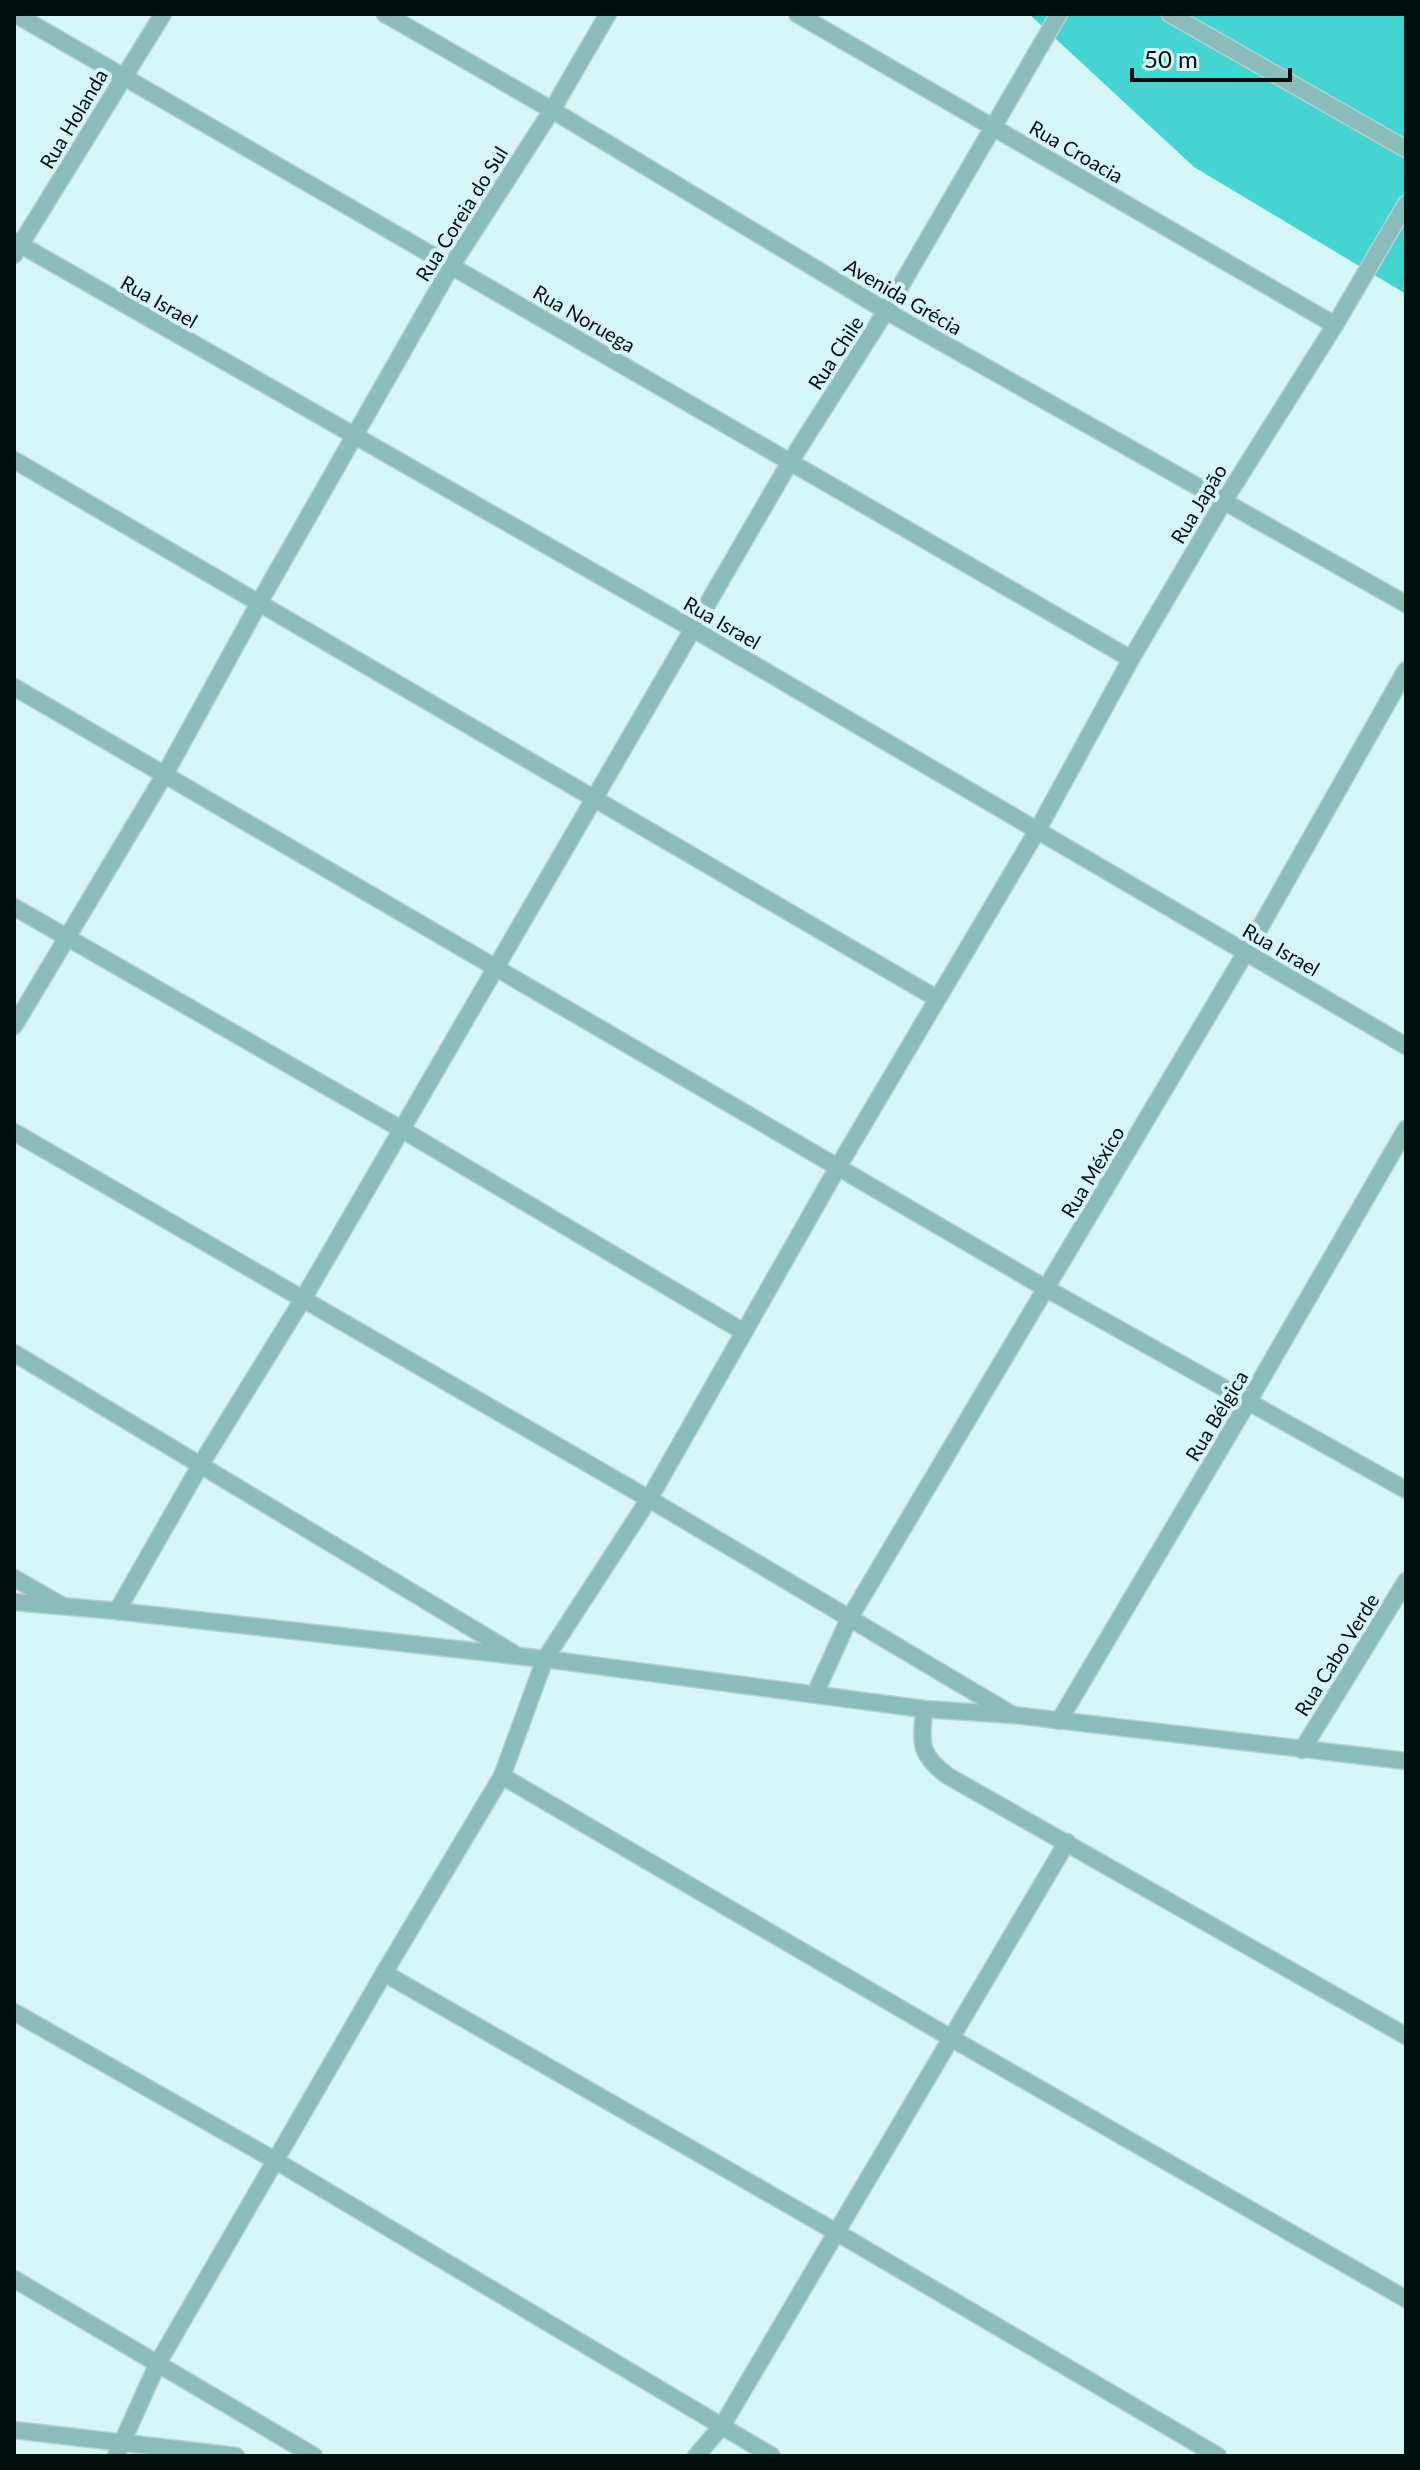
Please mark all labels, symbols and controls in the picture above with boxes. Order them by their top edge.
scale bar [1132,32,1290,82]
text: 50 m [1144,44,1198,73]
street label: Rua Holanda [34,64,112,172]
street label: Rua Croacia [1025,115,1128,188]
street label: Rua Coreia do Sul [410,142,512,285]
street label: Avenida Grécia [840,253,967,339]
street label: Rua Israel [117,270,202,333]
street label: Rua Noruega [529,279,640,357]
street label: Rua Chile [803,311,868,394]
street label: Rua Japão [1165,459,1231,547]
street label: Rua Israel [680,591,765,654]
street label: Rua Israel [1239,918,1324,981]
street label: Rua México [1055,1121,1129,1222]
street label: Rua Bélgica [1180,1366,1252,1465]
street label: Rua Cabo Verde [1289,1589,1383,1720]

